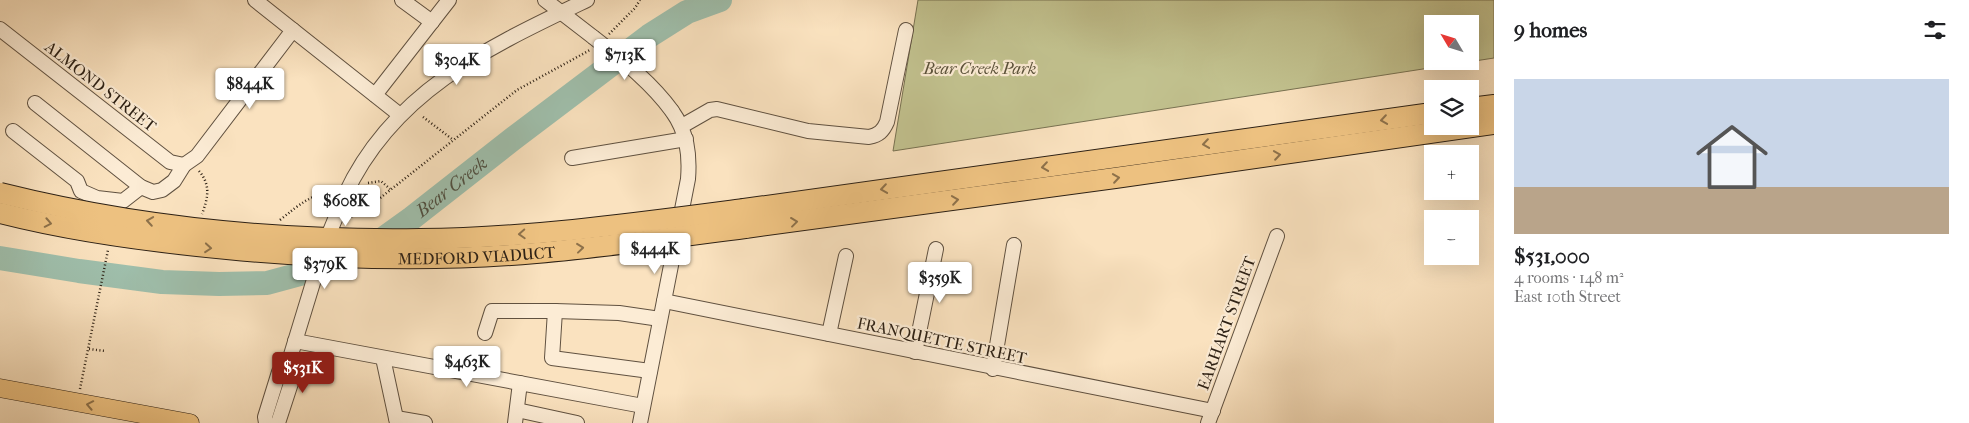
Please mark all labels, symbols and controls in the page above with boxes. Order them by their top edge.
north arrow [1424,15,1479,70]
map controls [1424,15,1479,265]
icon: filters [1921,16,1949,44]
text: 9 homes [1514,18,1587,42]
street label: ALMOND STREET [41,37,160,136]
pin: $713K [590,38,660,81]
pin: $304K [422,44,492,86]
text: $713K [605,45,645,64]
text: $304K [434,50,480,69]
park label: Bear Creek Park [922,59,1037,78]
pin: $844K [215,68,285,110]
text: $844K [226,74,274,93]
button: layers [1424,80,1479,135]
icon: home [1687,112,1777,202]
one-way arrow [1380,114,1388,125]
one-way arrow [1202,139,1210,149]
button: + [1424,145,1479,200]
one-way arrow [1273,150,1281,161]
water label: Bear Creek [411,153,492,222]
one-way arrow [1041,161,1049,172]
one-way arrow [1112,173,1120,184]
one-way arrow [880,183,888,194]
pin: $608K [311,184,381,227]
text: $608K [323,191,369,210]
one-way arrow [951,195,959,206]
button: − [1424,210,1479,265]
one-way arrow [146,217,155,227]
one-way arrow [790,217,798,228]
one-way arrow [43,218,52,228]
one-way arrow [517,228,525,239]
pin: $444K [620,232,690,275]
text: $444K [631,239,679,258]
one-way arrow [205,242,213,253]
street label: MEDFORD VIADUCT [398,242,556,268]
one-way arrow [576,243,584,254]
text: $531,000 [1514,244,1590,268]
pin: $379K [290,248,360,290]
street label: EARHART STREET [1193,253,1260,393]
text: $379K [303,254,347,273]
pin: $359K [905,262,975,304]
text: $359K [919,268,961,287]
text: 4 rooms · 148 m² [1514,268,1623,287]
text: East 10th Street [1514,287,1621,306]
street label: FRANQUETTE STREET [855,313,1029,368]
pin: $463K [432,346,502,388]
pin: $531K [268,352,338,394]
text: $463K [444,352,490,371]
text: $531K [283,358,323,377]
one-way arrow [86,400,95,410]

